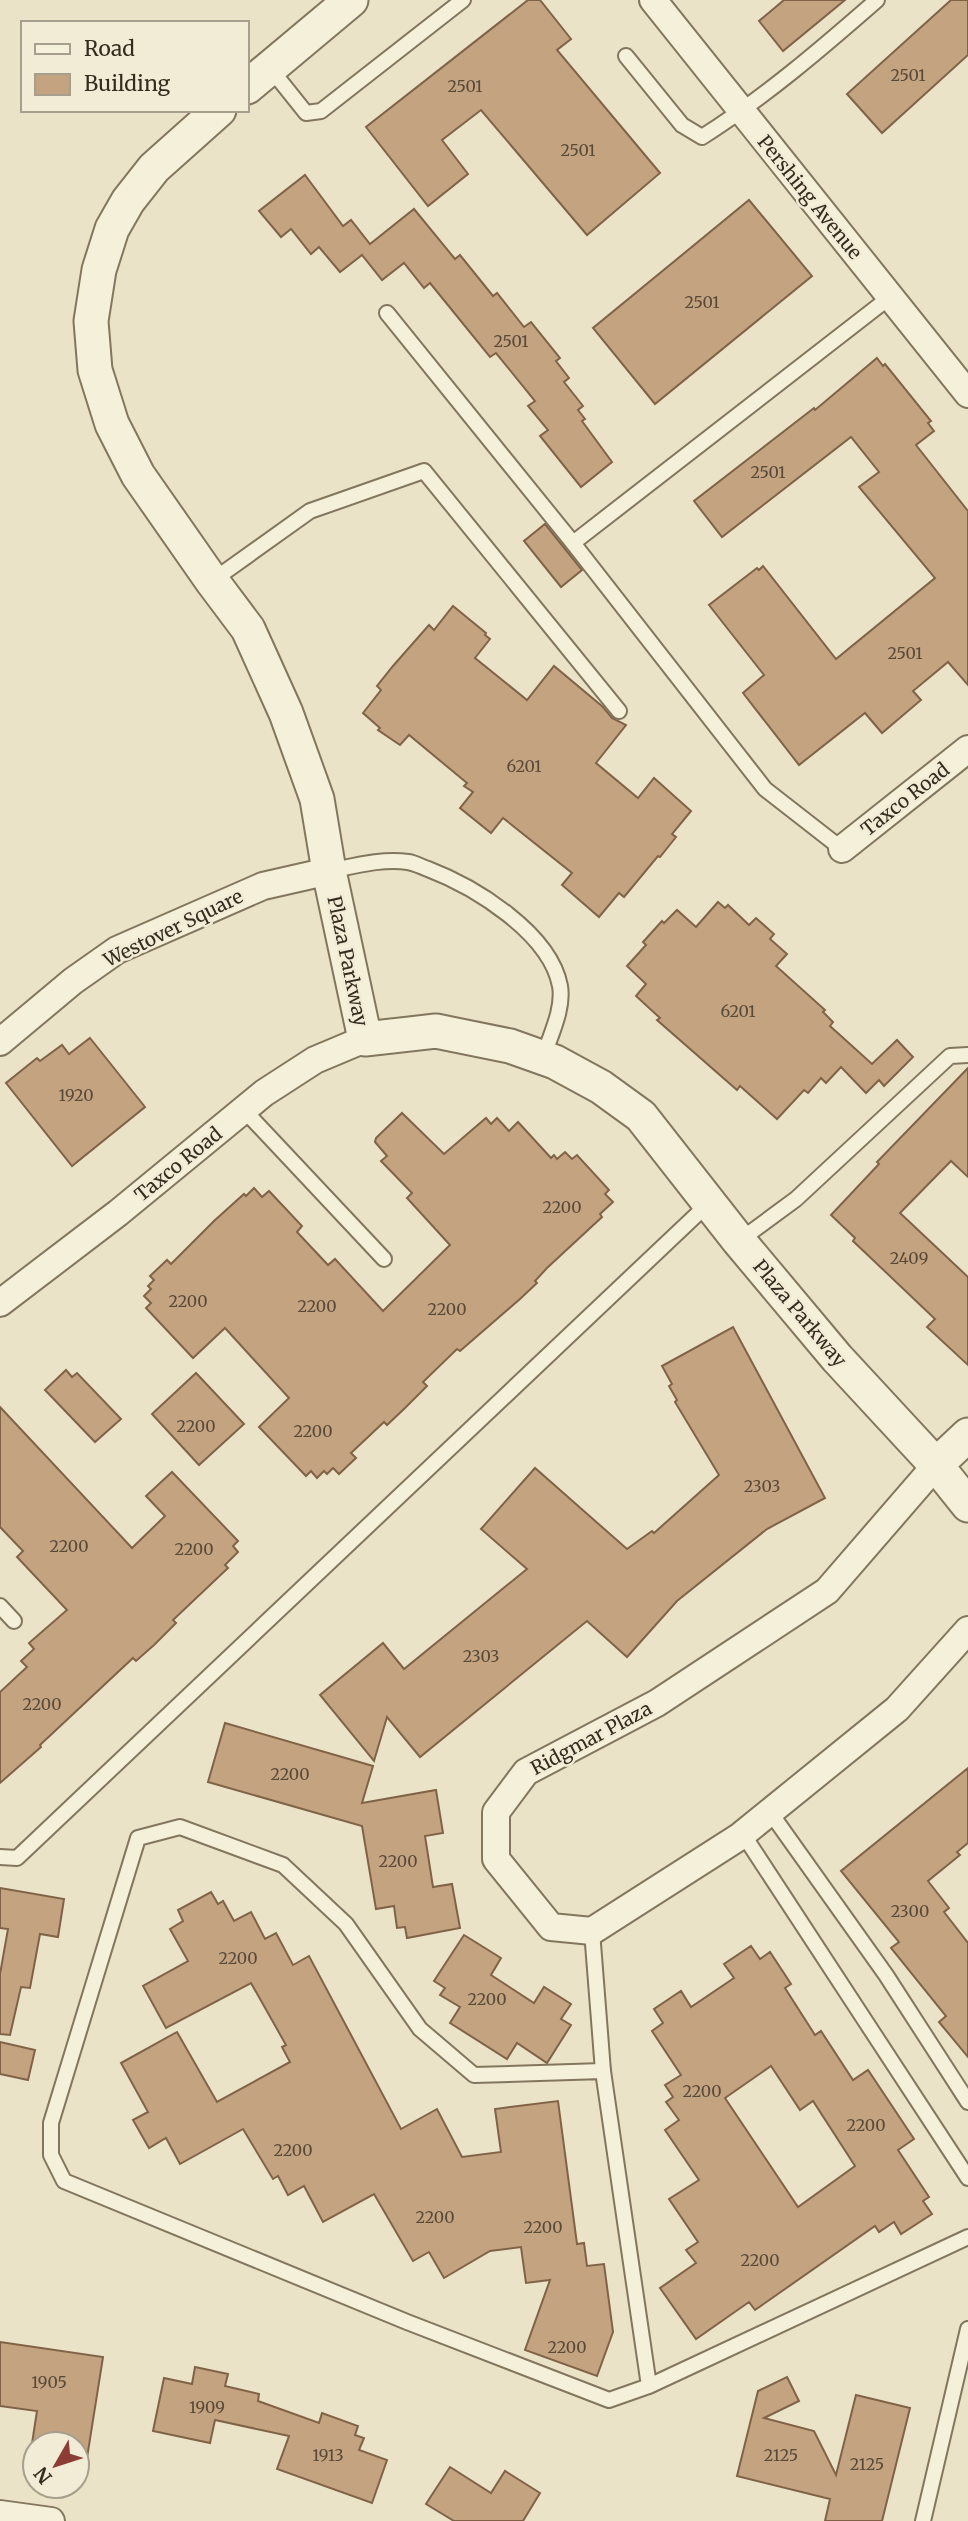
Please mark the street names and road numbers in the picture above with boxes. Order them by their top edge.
street label: Pershing Avenue [753,130,867,264]
street label: Taxco Road [856,757,954,841]
street label: Westover Square [99,884,247,973]
street label: Plaza Parkway [322,894,374,1028]
street label: Taxco Road [130,1122,226,1206]
street label: Plaza Parkway [748,1254,852,1372]
street label: Ridgmar Plaza [526,1696,656,1780]

